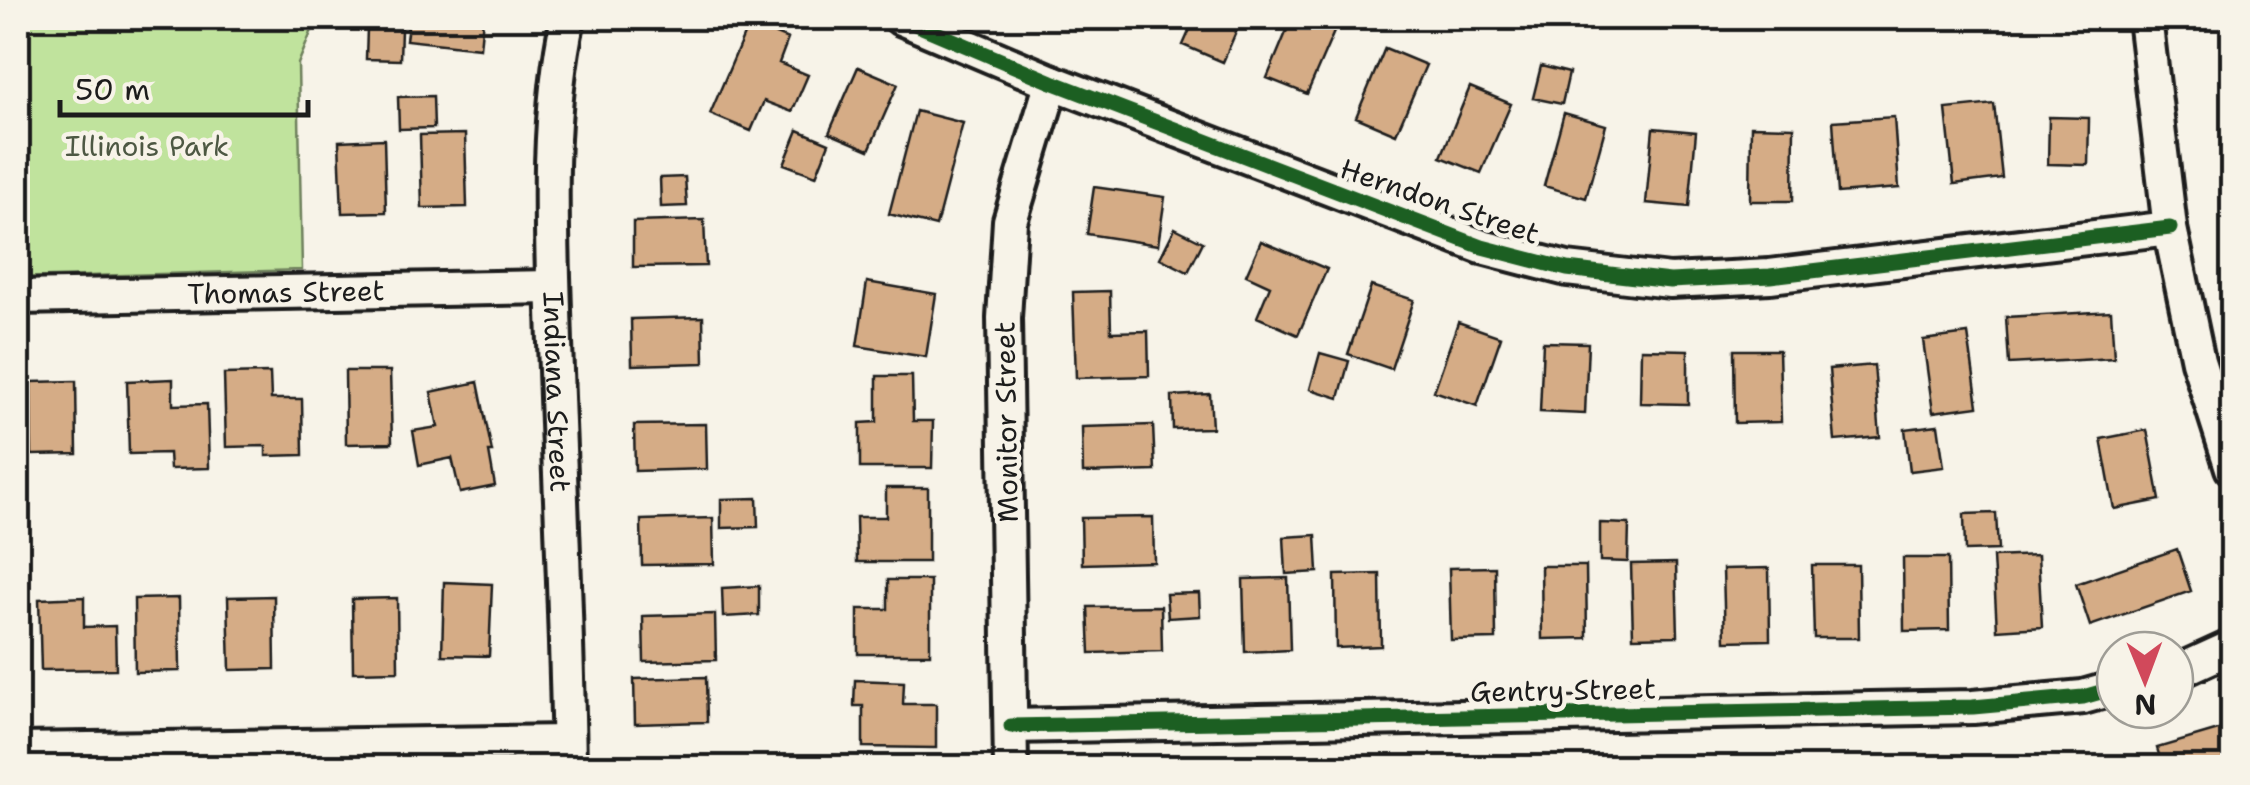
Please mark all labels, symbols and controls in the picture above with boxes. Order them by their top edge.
scale bar [60,55,308,117]
text: 50 m [75,69,150,110]
park label: Illinois Park [65,127,229,165]
street label: Herndon Street [1335,149,1545,253]
street label: Thomas Street [187,271,385,313]
street label: Indiana Street [534,291,580,493]
street label: Monitor Street [985,321,1027,523]
north arrow [2095,630,2195,730]
street label: Gentry Street [1470,669,1656,711]
text: N [2134,686,2157,724]

